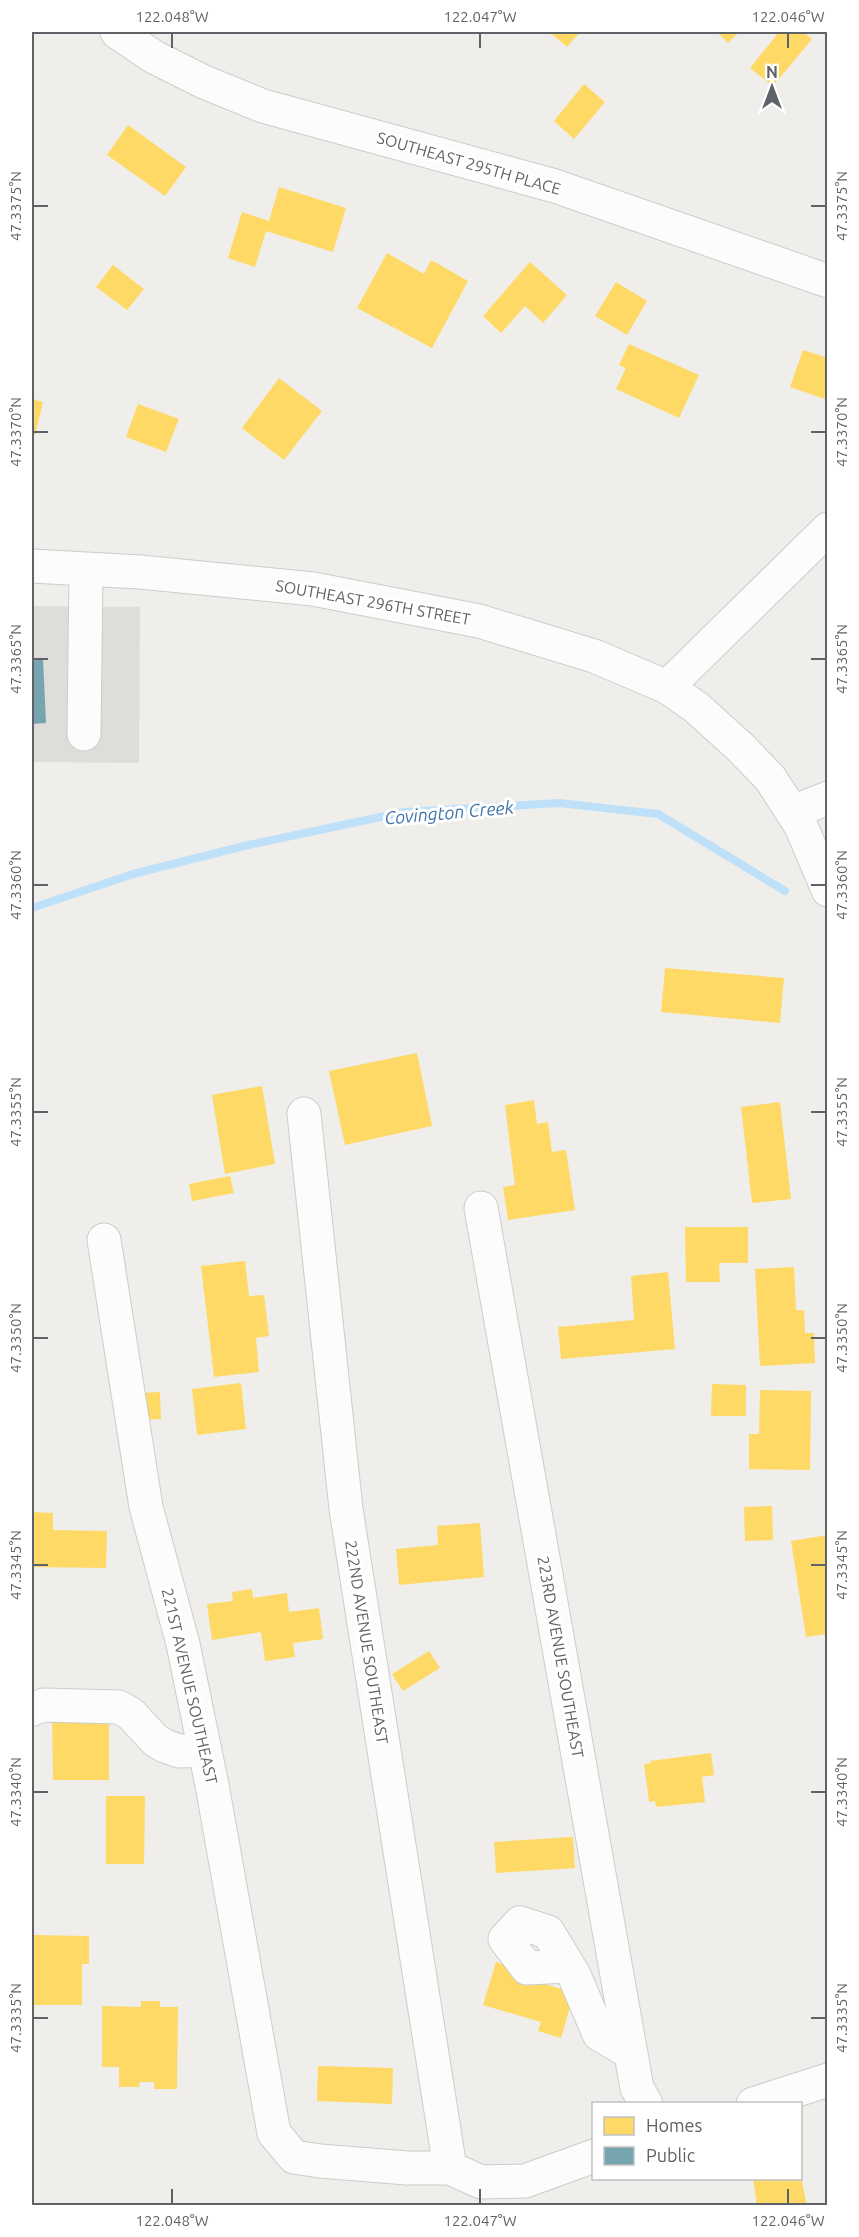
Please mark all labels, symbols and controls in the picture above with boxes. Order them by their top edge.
text: 122.048°W [135,8,209,25]
text: 122.047°W [443,8,517,25]
text: 122.046°W [751,8,825,25]
north arrow [742,57,802,117]
text: N [766,63,778,81]
street label: SOUTHEAST 295TH PLACE [375,128,563,198]
text: 47.3375°N [7,171,24,241]
text: 47.3375°N [833,171,850,241]
text: 47.3370°N [7,397,24,467]
text: 47.3370°N [833,397,850,467]
street label: SOUTHEAST 296TH STREET [274,576,472,628]
text: 47.3365°N [7,624,24,694]
text: 47.3365°N [833,624,850,694]
water label: Covington Creek [384,796,515,828]
text: 47.3360°N [7,850,24,920]
text: 47.3360°N [833,850,850,920]
text: 47.3355°N [7,1077,24,1147]
text: 47.3355°N [833,1077,850,1147]
text: 47.3350°N [7,1303,24,1373]
text: 47.3350°N [833,1303,850,1373]
text: 47.3345°N [7,1530,24,1600]
text: 47.3345°N [833,1530,850,1600]
street label: 222ND AVENUE SOUTHEAST [342,1539,392,1745]
street label: 223RD AVENUE SOUTHEAST [534,1555,588,1759]
street label: 221ST AVENUE SOUTHEAST [159,1586,221,1786]
text: 47.3340°N [7,1757,24,1827]
text: 47.3340°N [833,1757,850,1827]
text: 47.3335°N [7,1983,24,2053]
text: 47.3335°N [833,1983,850,2053]
legend [592,2102,802,2180]
text: Homes [646,2115,703,2135]
text: Public [646,2145,695,2165]
text: 122.048°W [135,2212,209,2229]
text: 122.047°W [443,2212,517,2229]
text: 122.046°W [751,2212,825,2229]

